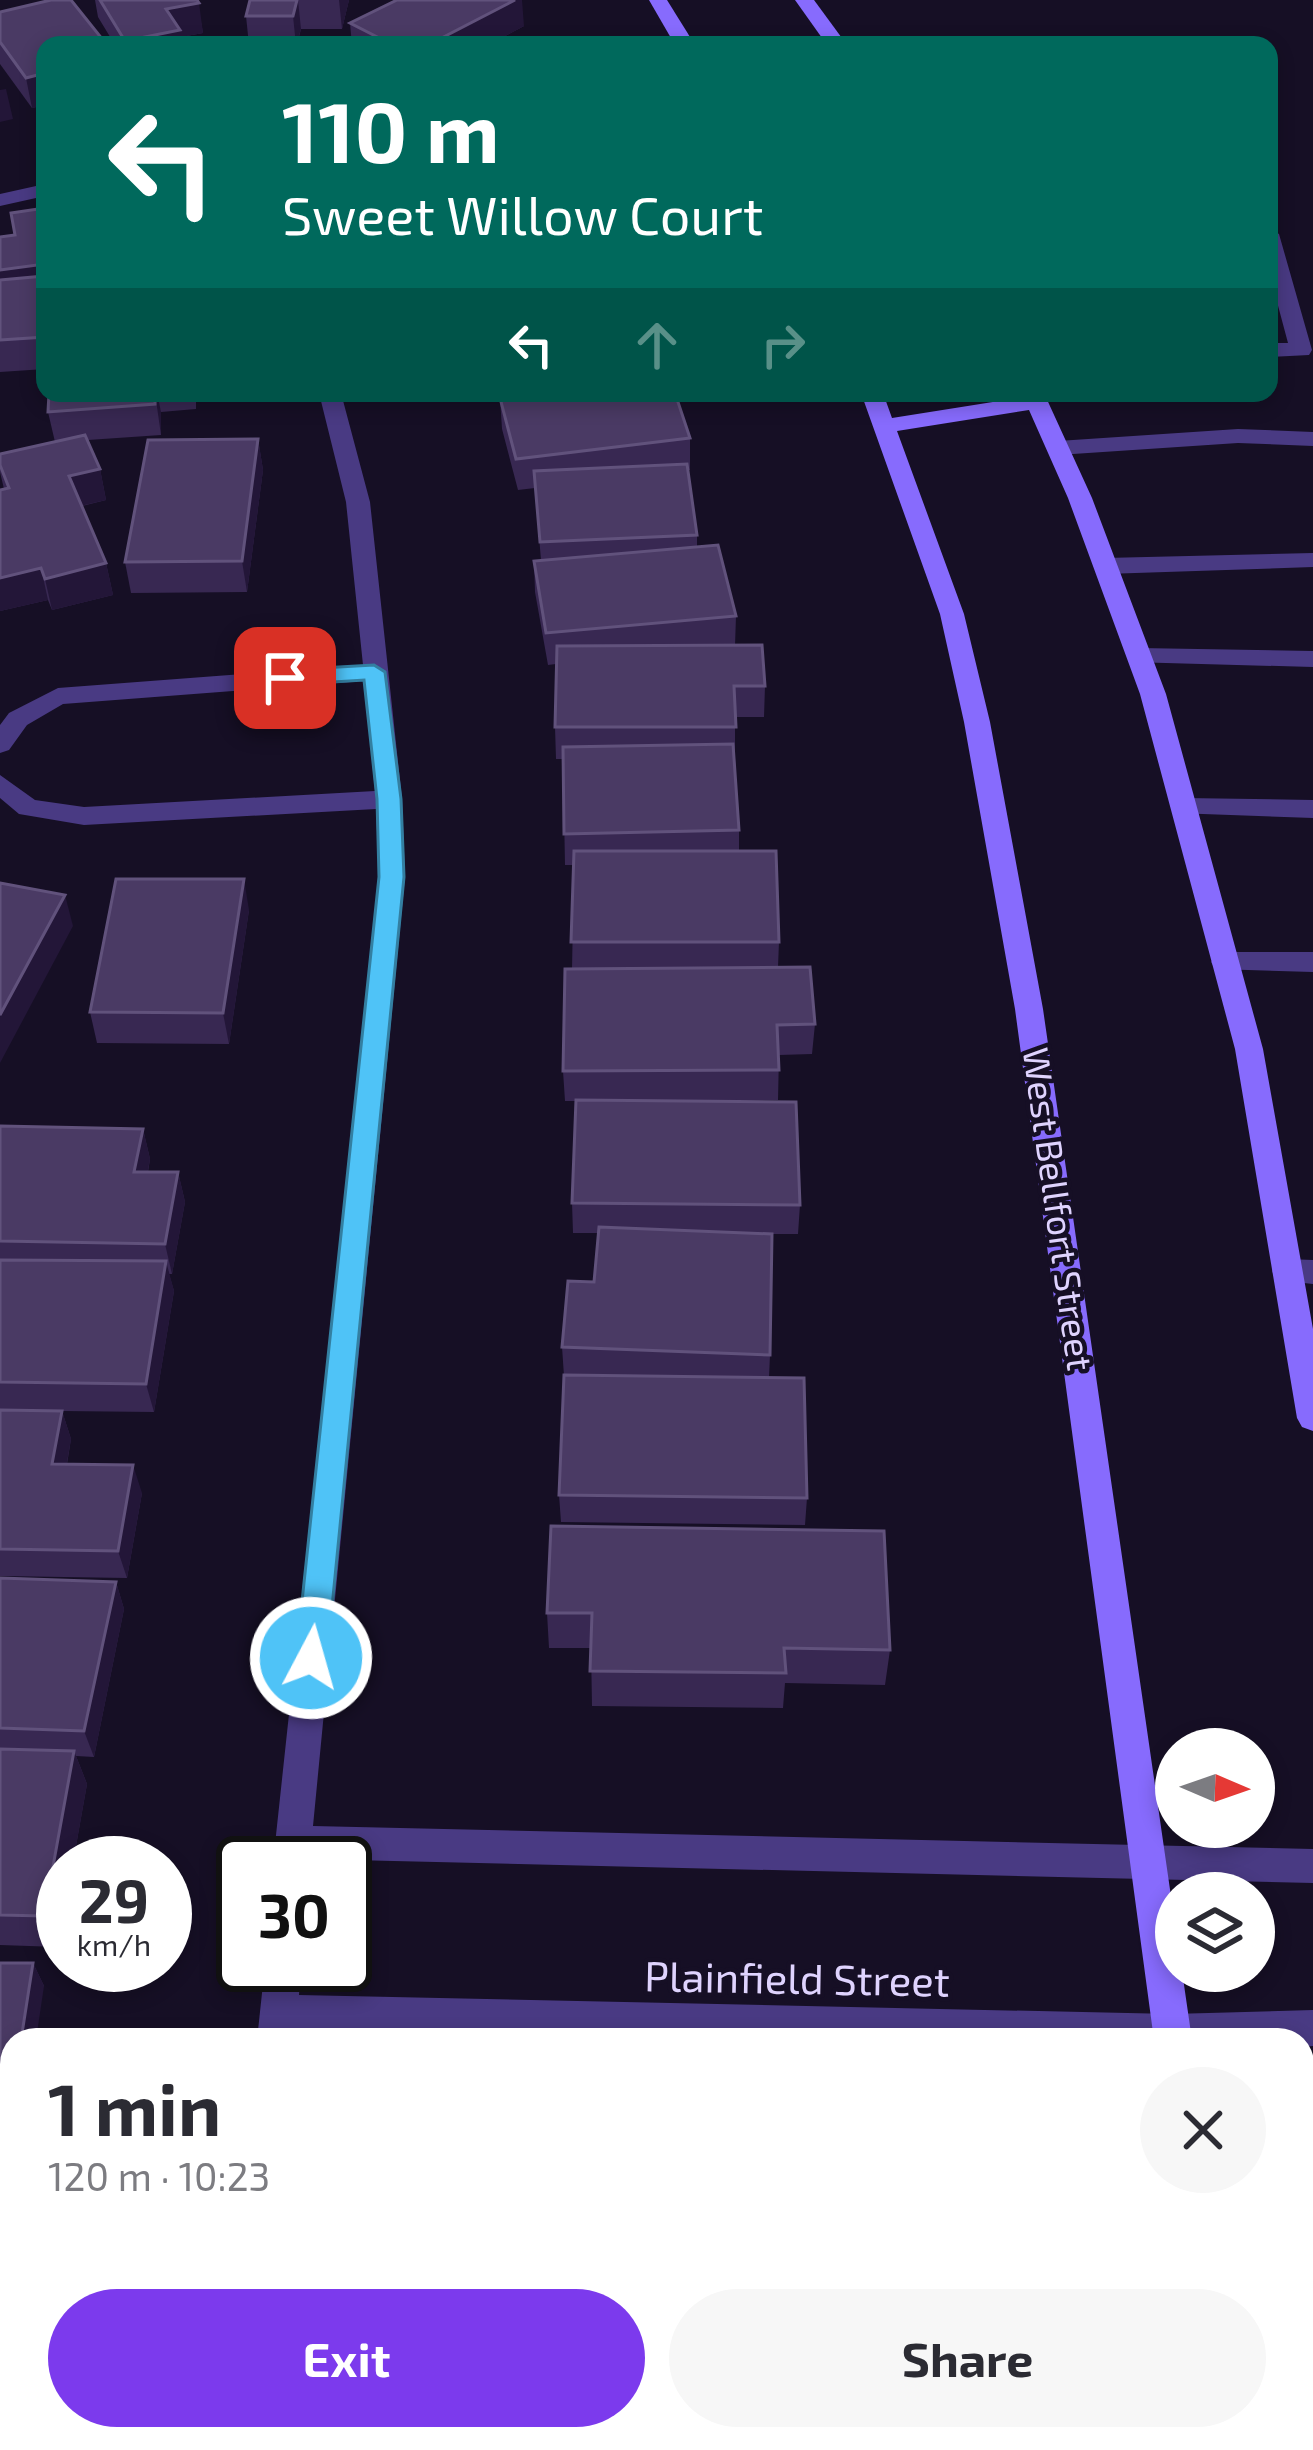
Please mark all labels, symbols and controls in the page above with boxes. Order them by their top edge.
text: 110 m [282,79,500,180]
icon: left [84,84,240,240]
text: Sweet Willow Court [282,181,763,246]
icon: left [498,312,564,378]
icon: ahead [624,312,690,378]
icon: right [750,312,816,378]
pin [234,627,336,729]
icon: arrive [252,645,318,711]
street label: West Bellfort Street [1016,1044,1103,1373]
position arrow [248,1595,374,1721]
north arrow [1155,1728,1275,1848]
map controls [1155,1728,1275,1992]
speed limit sign: 30 [216,1836,372,1992]
text: 29 [79,1863,149,1935]
button: layers [1155,1872,1275,1992]
text: km/h [77,1926,151,1962]
street label: Plainfield Street [644,1949,950,2005]
text: 1 min [48,2064,221,2150]
button: close [1140,2067,1266,2193]
text: 120 m · 10:23 [48,2152,270,2199]
button: Exit [48,2289,645,2427]
button: Share [669,2289,1266,2427]

